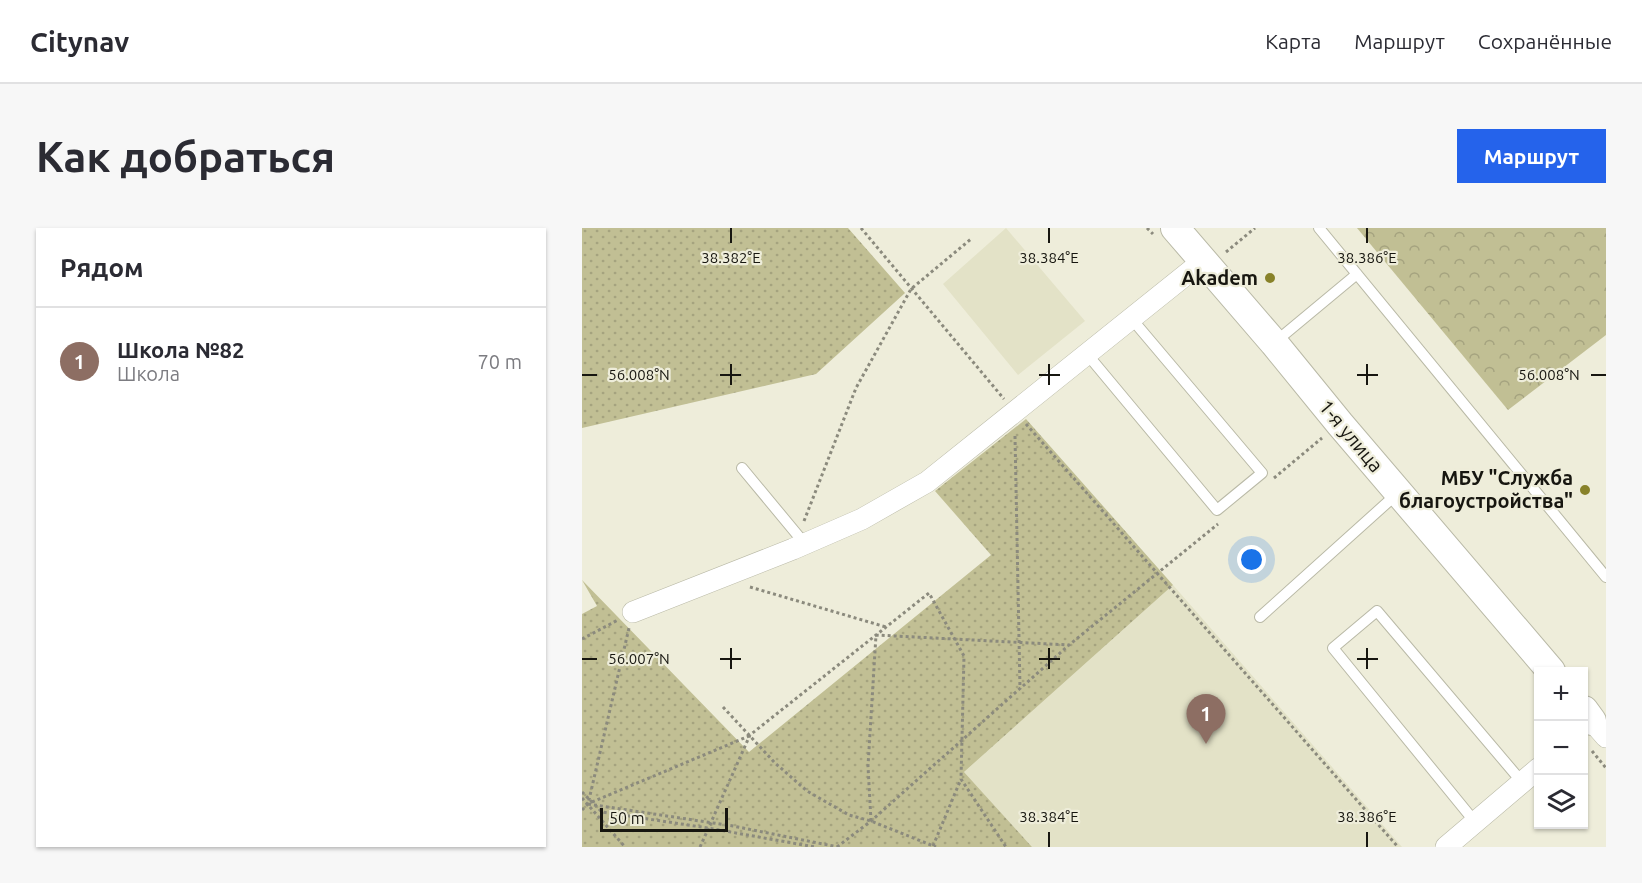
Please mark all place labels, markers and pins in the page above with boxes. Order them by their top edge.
place label: Akadem [1181,266,1258,289]
marker: Akadem [1263,271,1277,285]
place label: МБУ "Служба благоустройства" [1399,466,1573,512]
marker: МБУ "Служба благоустройства" [1578,483,1592,497]
pin: 1 [1186,694,1226,744]

